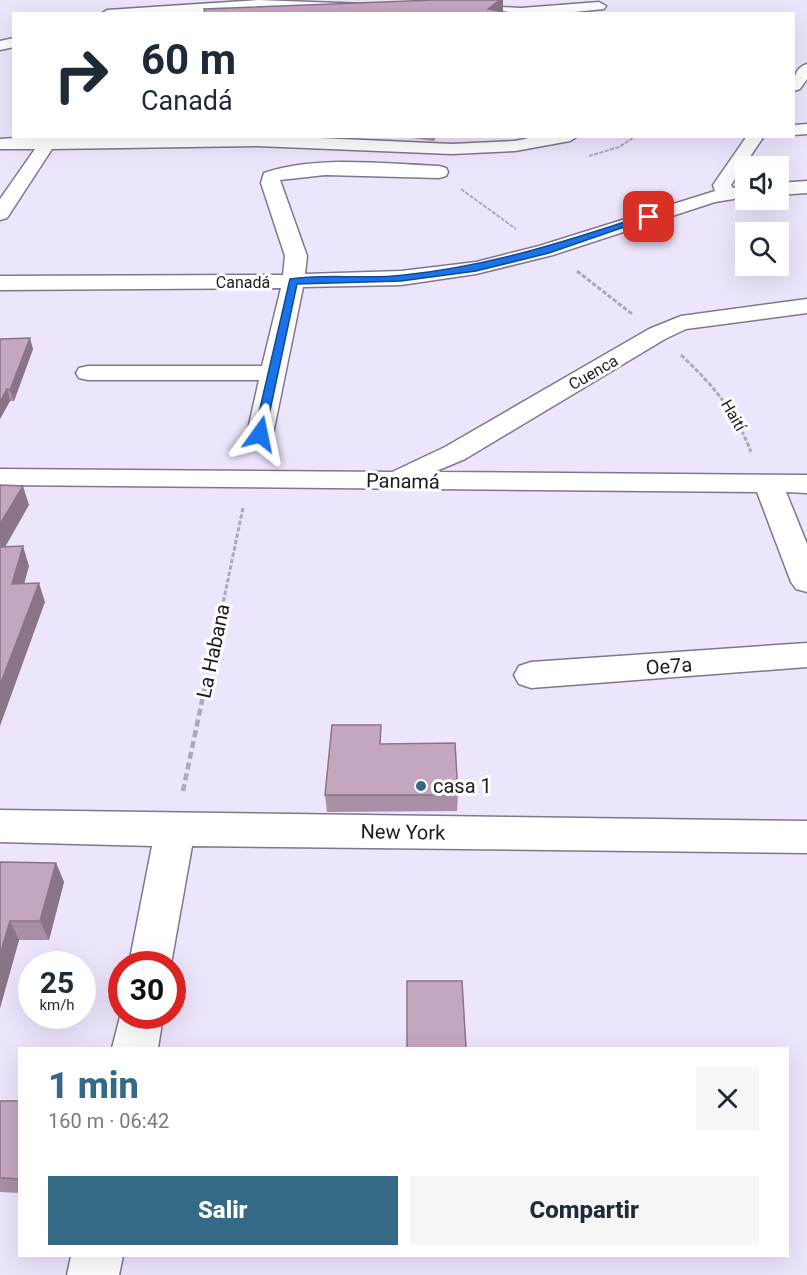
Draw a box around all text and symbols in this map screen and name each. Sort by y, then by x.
text: 60 m [141,35,236,84]
icon: right [42,36,120,114]
text: Canadá [141,85,233,117]
map controls [735,156,789,276]
button: sound [735,156,789,210]
pin [623,191,674,242]
icon: arrive [632,200,665,233]
button: search [735,222,789,276]
street label: Canadá [216,273,270,292]
street label: Cuenca [565,351,621,394]
street label: Haití [717,396,751,435]
position arrow [228,402,292,466]
street label: Panamá [366,468,440,494]
street label: La Habana [191,602,235,700]
street label: Oe7a [645,652,693,680]
place label: casa 1 [433,774,492,798]
marker: casa 1 [414,779,428,793]
street label: New York [361,819,446,845]
speed limit sign: 30 [108,951,186,1029]
text: 25 [40,965,74,1000]
text: km/h [39,996,75,1014]
text: 1 min [48,1065,139,1107]
button: close [696,1067,759,1130]
text: 160 m · 06:42 [48,1109,169,1133]
button: Salir [48,1176,398,1245]
button: Compartir [410,1176,759,1245]

